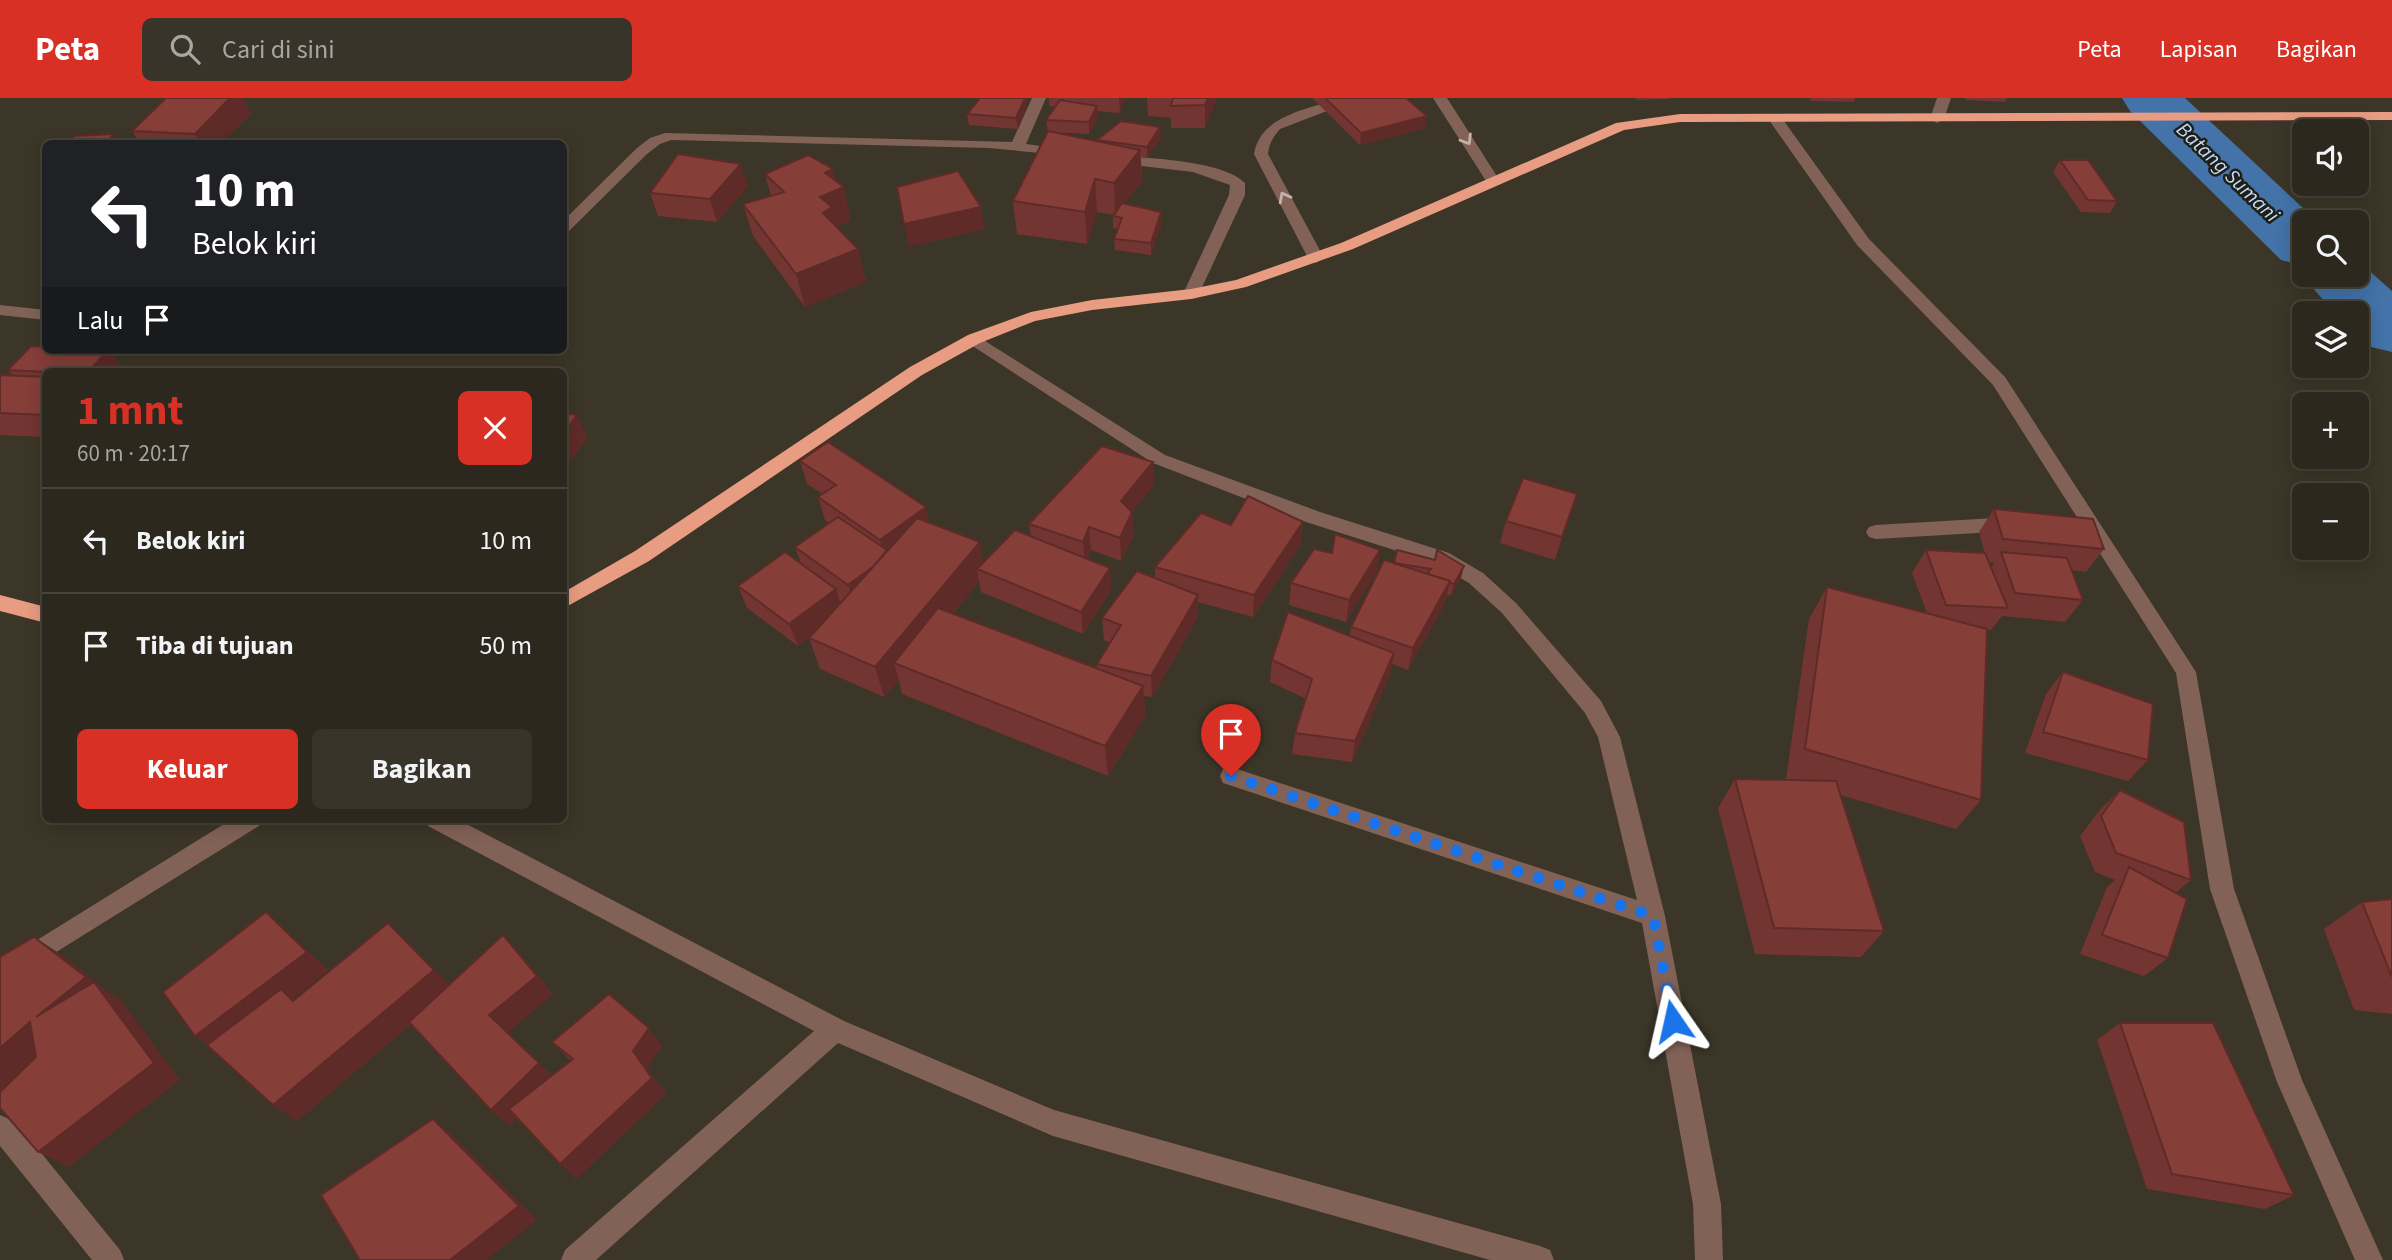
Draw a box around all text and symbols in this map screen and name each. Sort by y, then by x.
search box [142,18,632,81]
text: Peta [35,26,100,73]
icon: search [166,30,204,68]
text: Cari di sini [222,31,335,68]
text: Peta [2077,32,2122,67]
text: Lapisan [2160,32,2238,67]
text: Bagikan [2276,32,2357,67]
water label: Batang Sumani [2170,115,2287,230]
map controls [2292,119,2369,560]
button: sound [2292,119,2369,196]
one-way arrow [1458,132,1471,145]
text: 10 m [192,156,296,226]
icon: left [77,168,168,259]
one-way arrow [1279,192,1292,205]
button: search [2292,210,2369,287]
text: Belok kiri [192,221,317,267]
icon: arrive [138,301,176,339]
button: layers [2292,301,2369,378]
text: Lalu [77,302,124,339]
text: 1 mnt [77,381,184,441]
button: close [458,391,532,465]
button: + [2292,392,2369,469]
text: 60 m · 20:17 [77,437,190,470]
button: − [2292,483,2369,560]
icon: left [77,522,115,560]
text: Belok kiri [136,522,245,559]
text: 10 m [479,522,532,559]
icon: arrive [77,627,115,665]
text: Tiba di tujuan [136,627,294,664]
text: 50 m [479,627,532,664]
pin [1201,704,1261,776]
icon: arrive [1212,715,1250,753]
button: Keluar [77,729,298,809]
button: Bagikan [312,729,532,809]
position arrow [1636,984,1710,1058]

